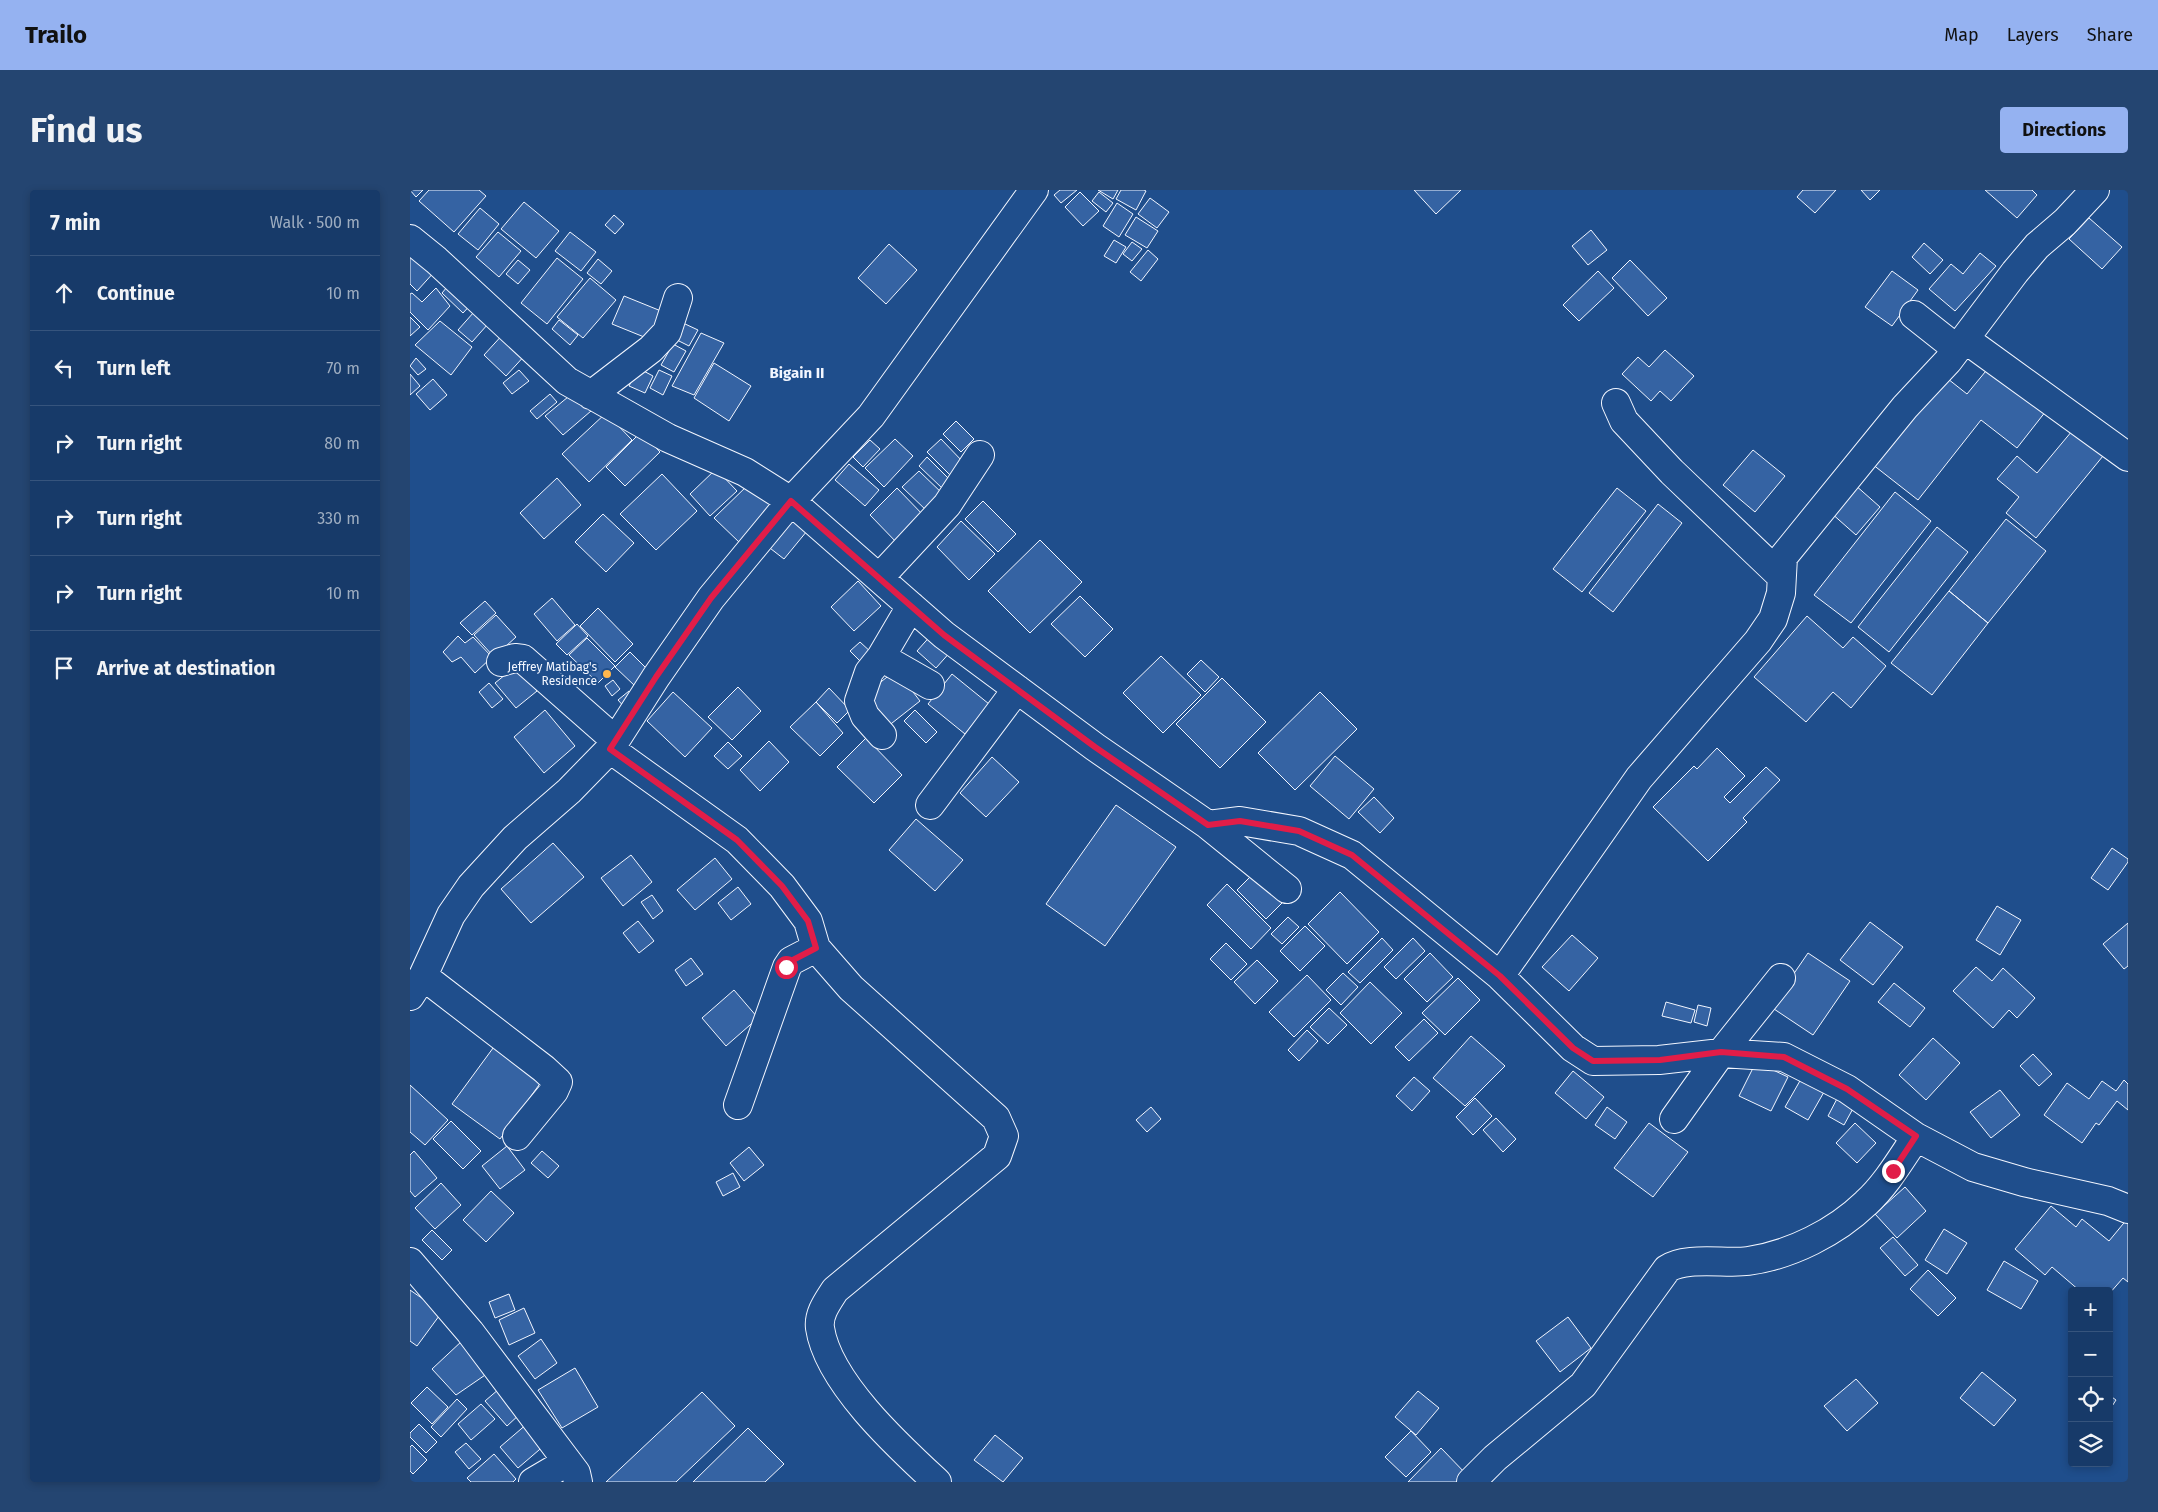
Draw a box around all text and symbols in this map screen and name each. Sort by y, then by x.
text: Trailo [25,21,87,49]
text: Map [1944,24,1979,46]
text: Layers [2007,24,2059,46]
text: Share [2087,24,2133,46]
button: Directions [2000,107,2128,153]
text: Find us [30,109,142,151]
text: 7 min [50,210,101,236]
text: Walk · 500 m [270,213,360,232]
icon: ahead [50,279,78,307]
text: Continue [97,282,175,305]
text: 10 m [326,284,360,303]
icon: left [50,354,78,382]
text: Turn left [97,357,171,380]
text: 70 m [326,359,360,378]
district label: Bigain II [770,364,824,382]
icon: right [50,429,78,457]
text: Turn right [97,432,182,455]
text: 80 m [324,434,360,453]
icon: right [50,504,78,532]
text: Turn right [97,507,182,530]
text: 330 m [317,509,360,528]
icon: right [50,579,78,607]
text: Turn right [97,582,182,605]
text: 10 m [326,584,360,603]
icon: arrive [50,654,78,682]
text: Arrive at destination [97,657,276,680]
place label: Jeffrey Matibag's Residence [508,660,597,688]
marker: Jeffrey Matibag's Residence [601,668,613,680]
route start [775,956,798,979]
route end [1882,1160,1905,1183]
map controls [2068,1287,2113,1467]
button: + [2068,1287,2113,1332]
button: − [2068,1332,2113,1377]
button: locate [2068,1377,2113,1422]
button: layers [2068,1422,2113,1467]

